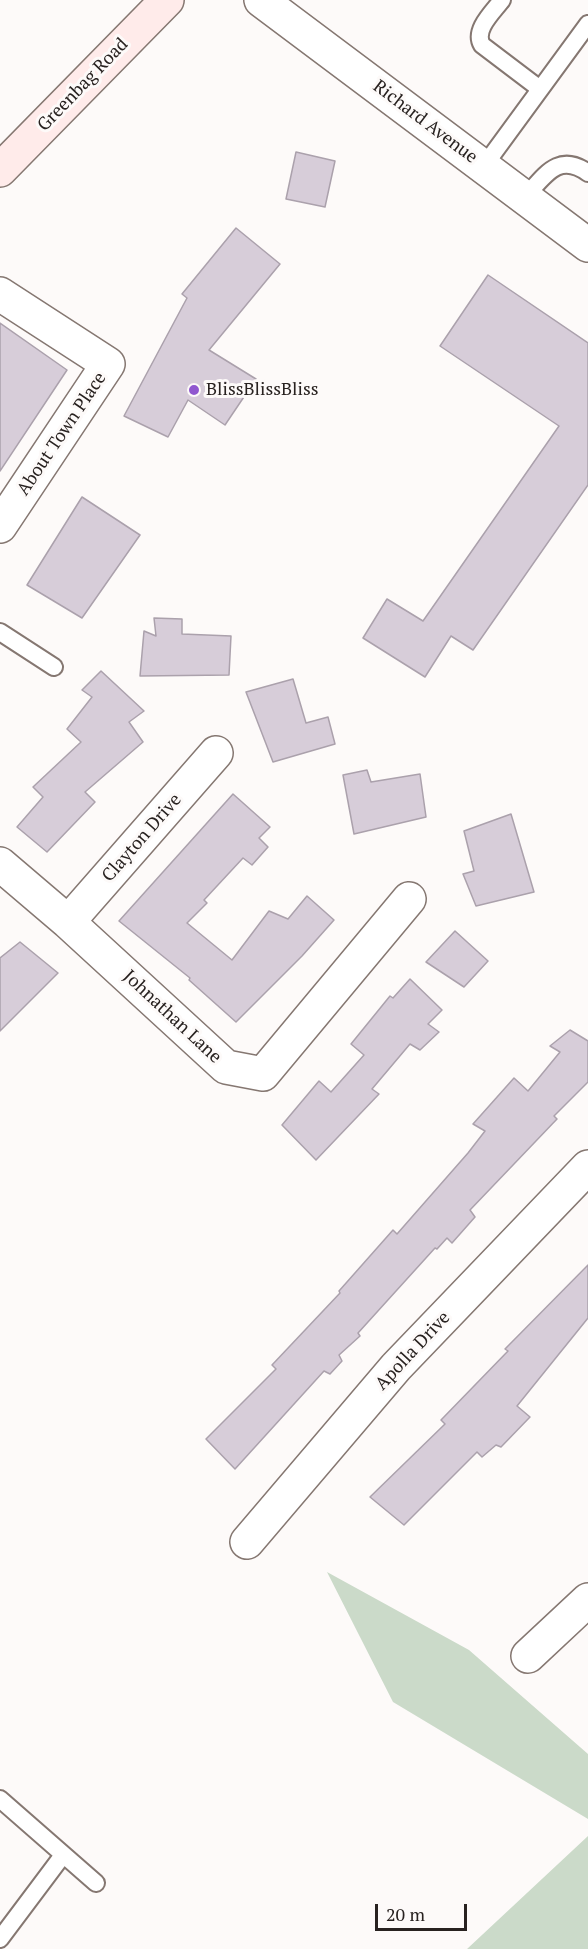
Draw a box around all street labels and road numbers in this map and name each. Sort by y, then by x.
street label: Greenbag Road [33,34,133,136]
street label: Richard Avenue [369,76,481,168]
street label: About Town Place [13,368,111,500]
street label: Clayton Drive [98,789,186,887]
street label: Johnathan Lane [118,966,226,1068]
street label: Apolla Drive [371,1307,455,1395]

